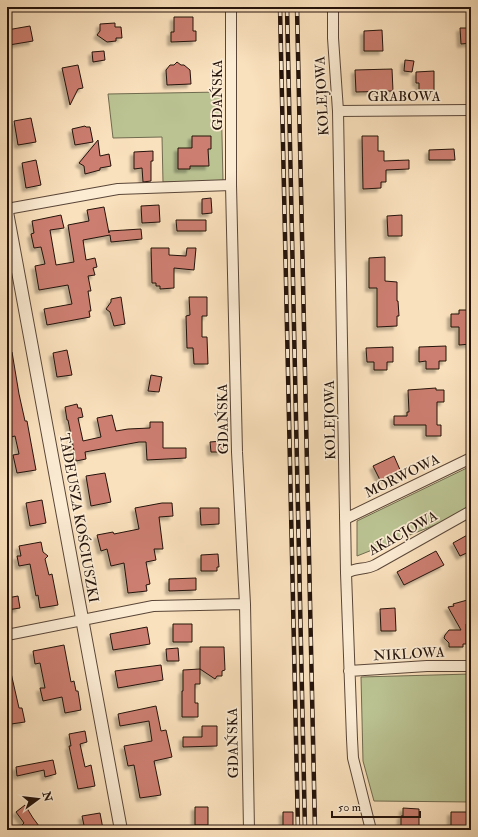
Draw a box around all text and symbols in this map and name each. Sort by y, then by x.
street label: KOLEJOWA [311,56,333,136]
street label: GDAŃSKA [209,59,226,130]
street label: GRABOWA [367,88,441,105]
street label: KOLEJOWA [321,380,339,460]
street label: GDAŃSKA [214,383,232,455]
street label: TADEUSZA KOŚCIUSZKI [56,432,102,604]
street label: MORWOWA [362,450,442,501]
street label: AKACJOWA [365,507,441,559]
street label: NIKLOWA [373,644,445,664]
street label: GDAŃSKA [224,707,242,779]
north arrow [18,779,58,819]
text: N [39,789,55,804]
scale bar [332,793,420,819]
text: 50 m [338,800,362,815]

